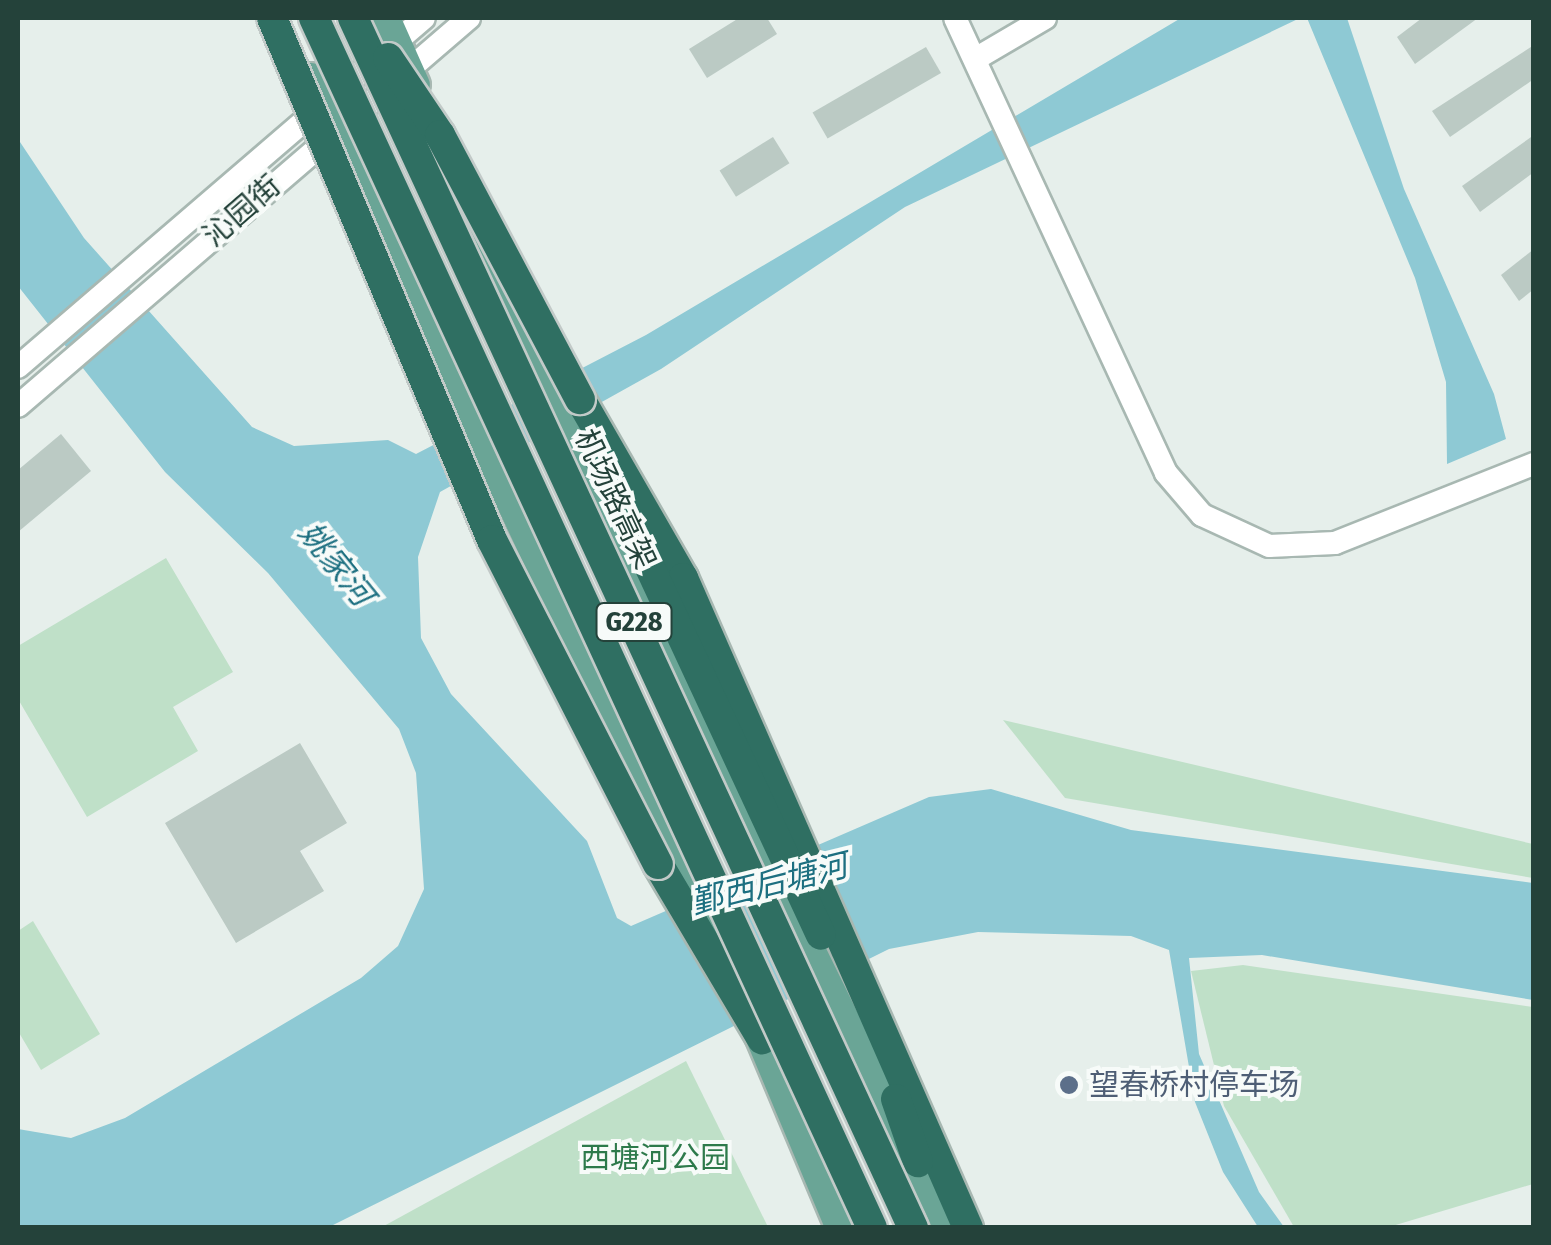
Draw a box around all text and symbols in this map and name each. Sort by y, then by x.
street label: 沁园街 [196,168,288,254]
street label: 机场路高架 [567,423,663,575]
water label: 姚家河 [291,515,381,613]
road number: G228 [594,599,674,645]
water label: 鄞西后塘河 [687,846,851,922]
place label: 望春桥村停车场 [1089,1067,1299,1103]
marker: 望春桥村停车场 [1058,1074,1080,1096]
park label: 西塘河公园 [580,1140,730,1176]

